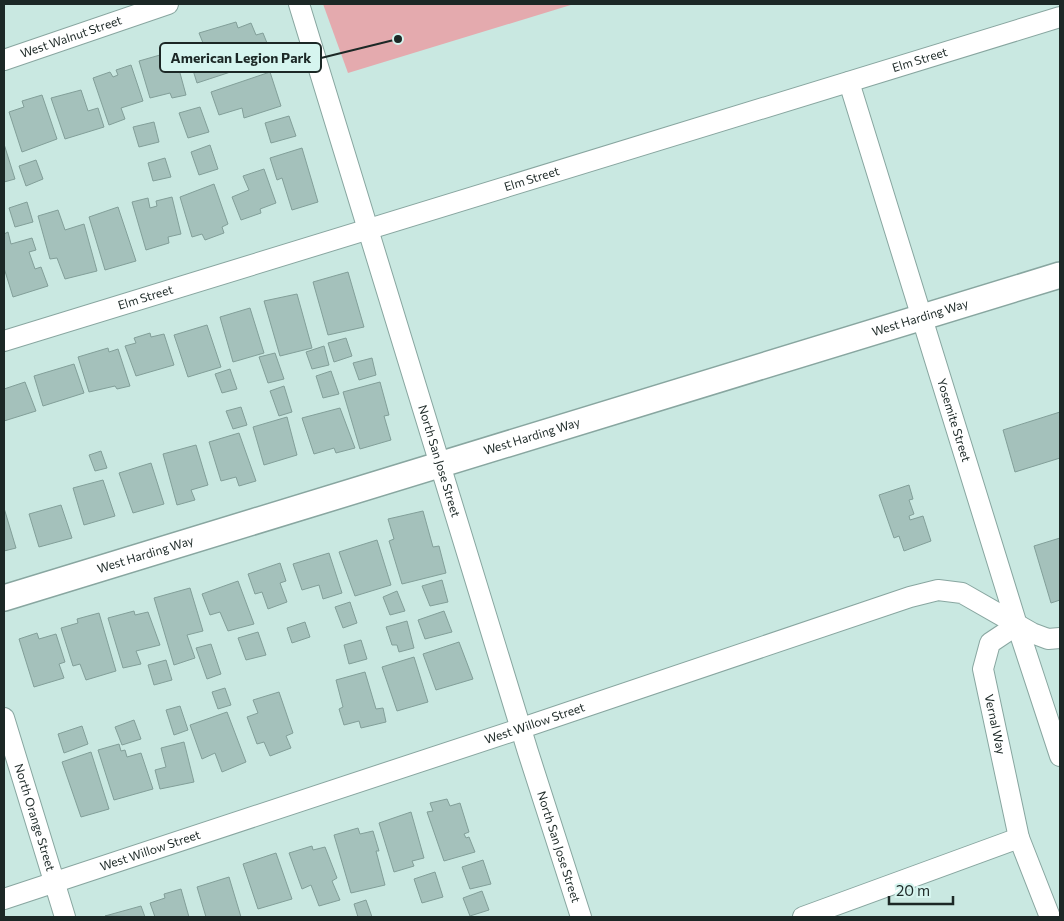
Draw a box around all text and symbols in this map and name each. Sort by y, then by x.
street label: West Walnut Street [18,12,123,60]
callout: American Legion Park [160,43,321,72]
street label: Elm Street [890,44,949,74]
text: American Legion Park [171,49,311,66]
street label: Elm Street [502,163,561,193]
street label: Elm Street [116,282,175,312]
street label: West Harding Way [870,296,970,338]
street label: Yosemite Street [935,376,974,463]
street label: North San Jose Street [416,403,464,519]
street label: West Harding Way [482,414,581,457]
street label: West Harding Way [95,532,195,575]
street label: Vernal Way [983,693,1009,755]
street label: West Willow Street [483,699,586,746]
street label: North Orange Street [12,762,59,873]
street label: North San Jose Street [535,789,584,904]
street label: West Willow Street [98,827,202,873]
scale bar [889,874,953,906]
text: 20 m [896,881,930,899]

